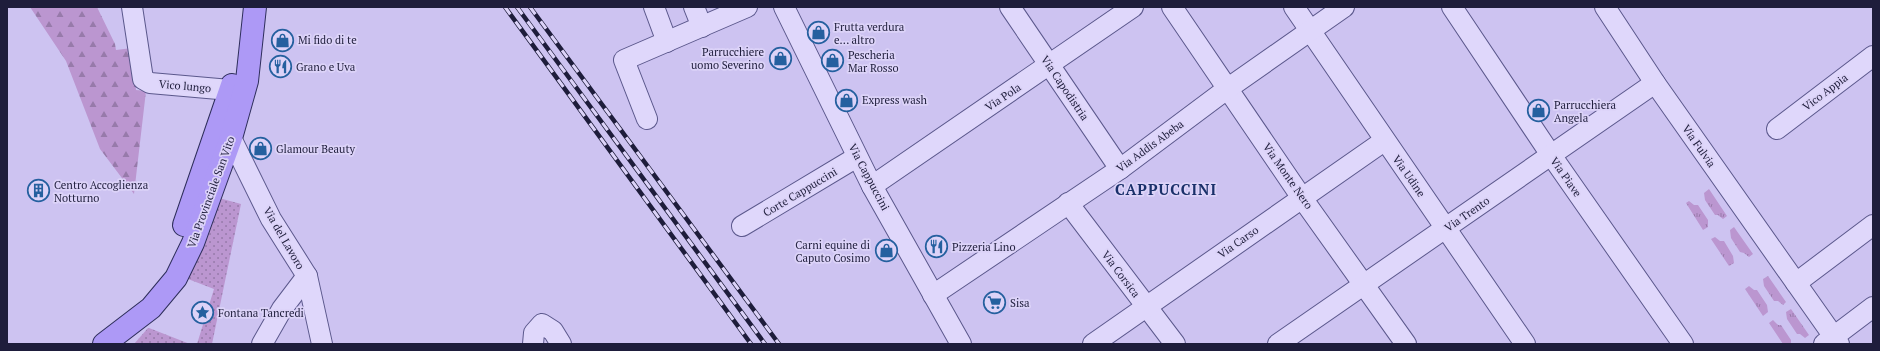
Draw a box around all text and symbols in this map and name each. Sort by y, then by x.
shop icon: Frutta verdura e... altro [806,20,832,46]
place label: Frutta verdura e... altro [834,20,905,47]
shop icon: Mi fido di te [269,27,295,53]
place label: Mi fido di te [298,33,357,47]
place label: Parrucchiere uomo Severino [691,45,764,72]
shop icon: Parrucchiere uomo Severino [767,45,793,71]
shop icon: Pescheria Mar Rosso [819,48,845,74]
place label: Pescheria Mar Rosso [848,48,898,75]
street label: Via Capodistria [1038,53,1092,124]
restaurant icon: Grano e Uva [267,54,293,80]
place label: Grano e Uva [296,60,356,74]
street label: Vico Appia [1800,70,1851,114]
street label: Vico lungo [158,77,212,95]
street label: Via Pola [982,80,1024,114]
shop icon: Express wash [833,87,859,113]
place label: Express wash [862,93,928,107]
shop icon: Parrucchiera Angela [1525,98,1551,124]
place label: Parrucchiera Angela [1554,98,1616,125]
street label: Via Addis Abeba [1114,117,1187,175]
street label: Via Fulvia [1679,122,1719,170]
street label: Via Provinciale San Vito [184,134,238,250]
shop icon: Glamour Beauty [247,136,273,162]
street label: Via Monte Nero [1260,140,1316,212]
street label: Via Cappuccini [846,141,892,213]
place label: Glamour Beauty [276,142,355,156]
street label: Via Udine [1390,152,1429,200]
street label: Via Piave [1547,154,1585,200]
street label: Corte Cappuccini [760,164,840,220]
building icon: Centro Accoglienza Notturno [26,178,52,204]
place label: Centro Accoglienza Notturno [54,178,149,205]
district label: CAPPUCCINI [1115,179,1217,199]
street label: Via Trento [1442,193,1492,235]
street label: Via del Lavoro [260,204,308,272]
street label: Via Carso [1215,223,1261,261]
restaurant icon: Pizzeria Lino [923,234,949,260]
place label: Carni equine di Caputo Cosimo [795,238,870,265]
shop icon: Carni equine di Caputo Cosimo [873,238,899,264]
place label: Pizzeria Lino [952,240,1015,254]
street label: Via Corsica [1099,248,1143,301]
supermarket icon: Sisa [982,290,1008,316]
place label: Sisa [1010,296,1030,310]
place icon: Fontana Tancredi [189,300,215,326]
place label: Fontana Tancredi [218,306,304,320]

